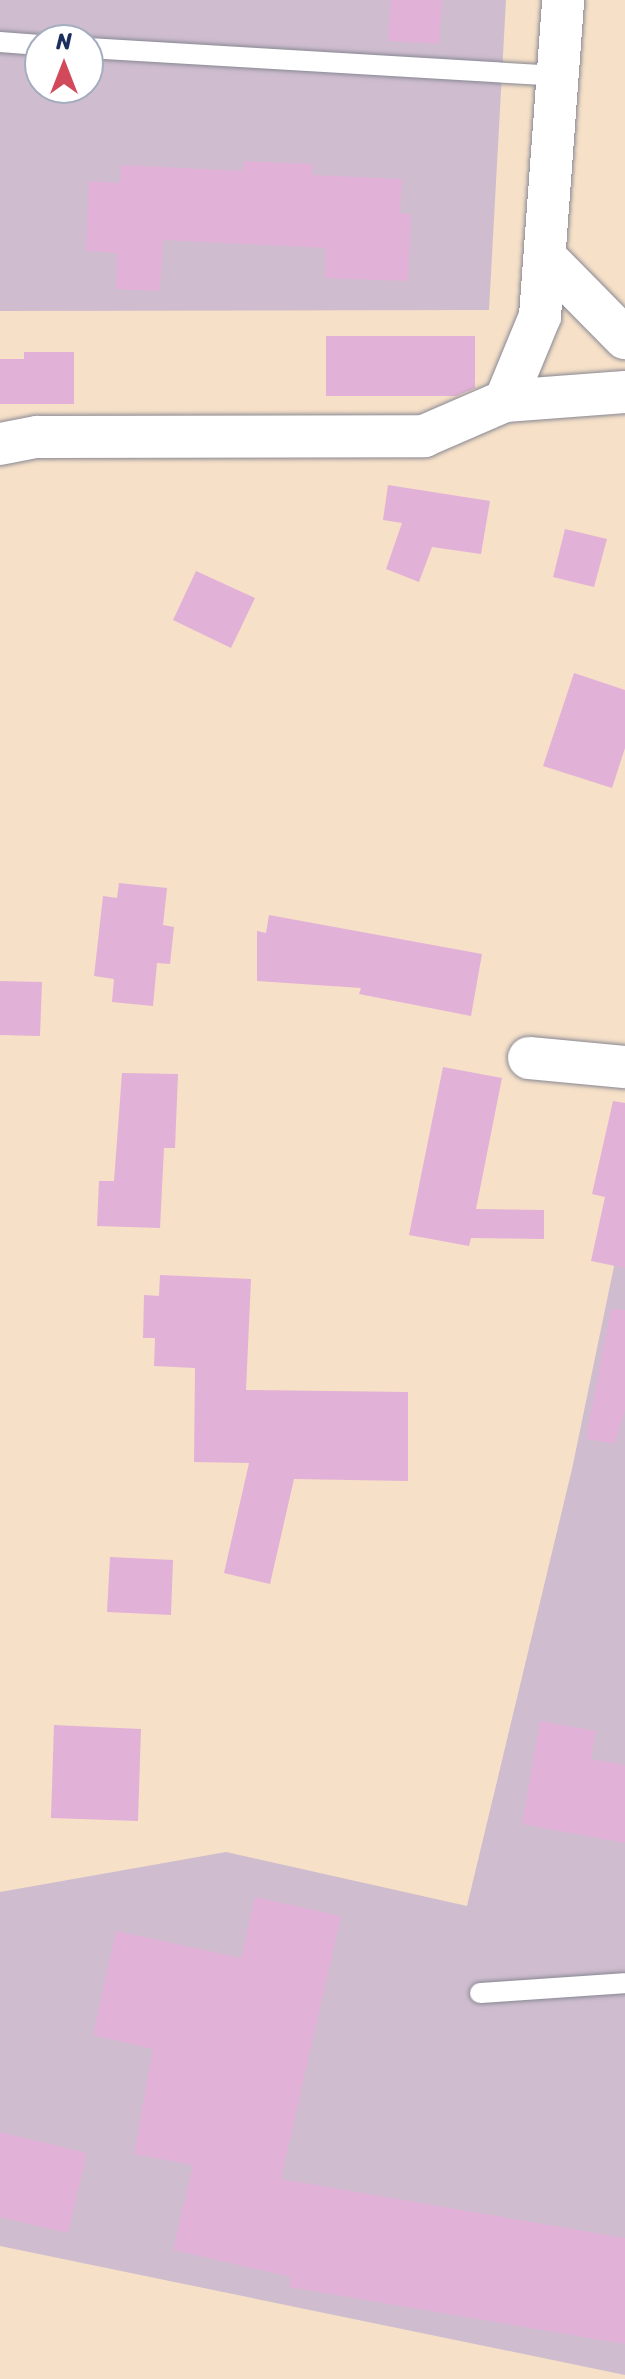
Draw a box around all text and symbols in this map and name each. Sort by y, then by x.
text: N [56,22,72,61]
north arrow [24,24,104,104]

